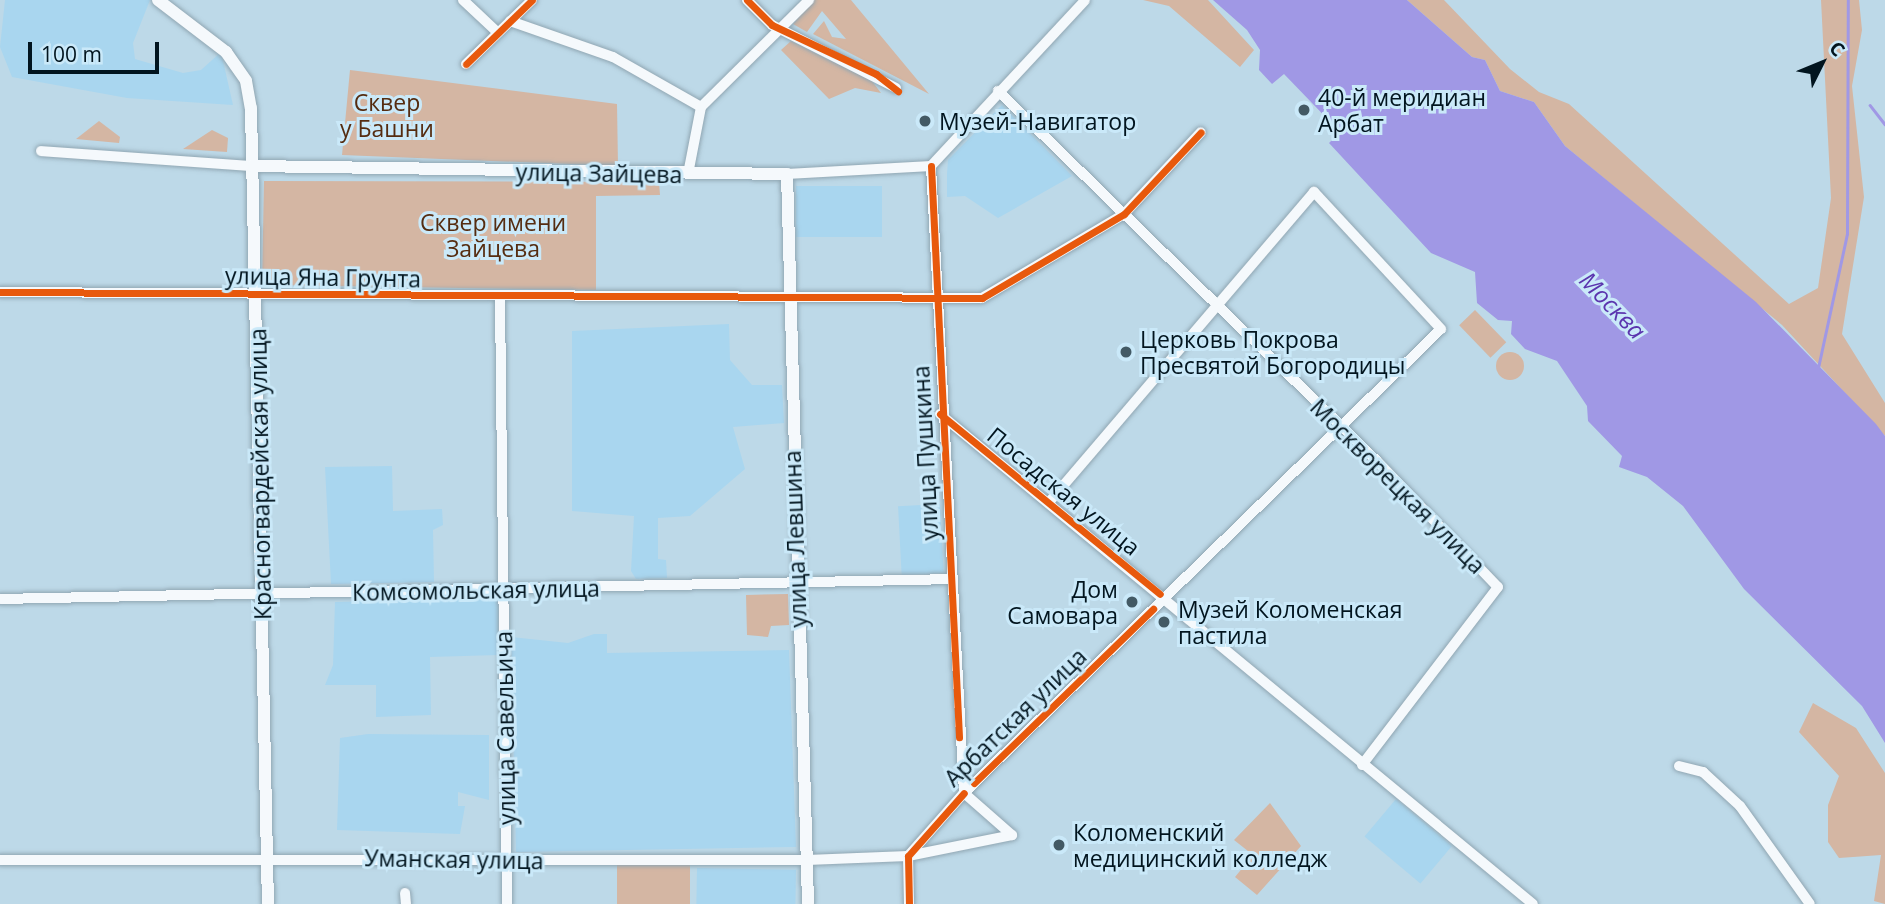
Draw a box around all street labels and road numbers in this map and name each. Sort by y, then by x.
street label: улица Зайцева [515,158,683,188]
street label: улица Яна Грунта [225,261,421,293]
street label: Красногвардейская улица [244,328,276,620]
street label: улица Пушкина [907,365,943,541]
street label: Москворецкая улица [1305,393,1491,579]
street label: Посадская улица [982,421,1146,561]
street label: улица Левшина [778,450,812,628]
street label: Комсомольская улица [352,574,600,606]
street label: улица Савельича [490,631,520,825]
street label: Арбатская улица [938,642,1092,792]
street label: Уманская улица [364,844,544,874]

